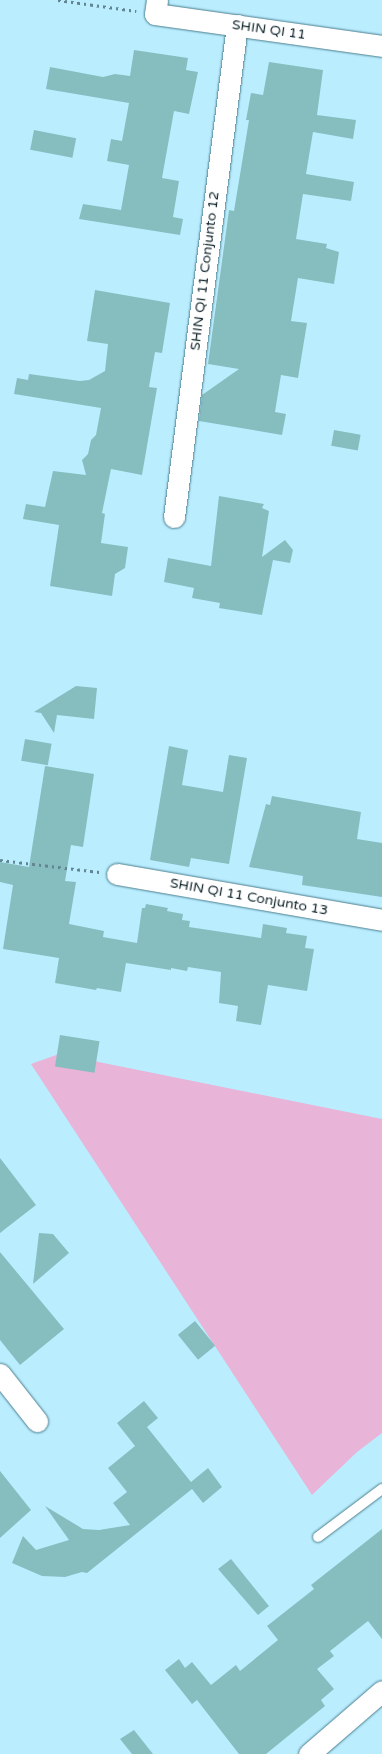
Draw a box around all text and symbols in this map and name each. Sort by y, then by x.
street label: SHIN QI 11 [231,16,307,44]
street label: SHIN QI 11 Conjunto 12 [187,190,223,352]
street label: SHIN QI 11 Conjunto 13 [169,875,329,919]

